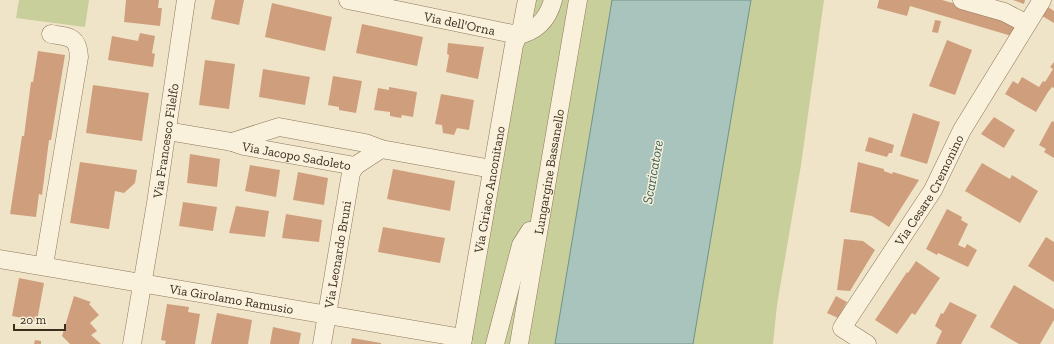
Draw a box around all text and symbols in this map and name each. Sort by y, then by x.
street label: Via dell'Orna [422,8,497,38]
street label: Via Francesco Filelfo [149,82,181,200]
street label: Lungargine Bassanello [530,107,567,235]
street label: Via Ciriaco Anconitano [470,124,507,255]
street label: Via Cesare Cremonino [891,132,966,249]
street label: Via Jacopo Sadoleto [240,138,352,173]
water label: Scaricatore [639,139,667,205]
street label: Via Leonardo Bruni [321,199,354,310]
street label: Via Girolamo Ramusio [168,280,295,317]
scale bar [14,306,65,332]
text: 20 m [20,313,47,327]

